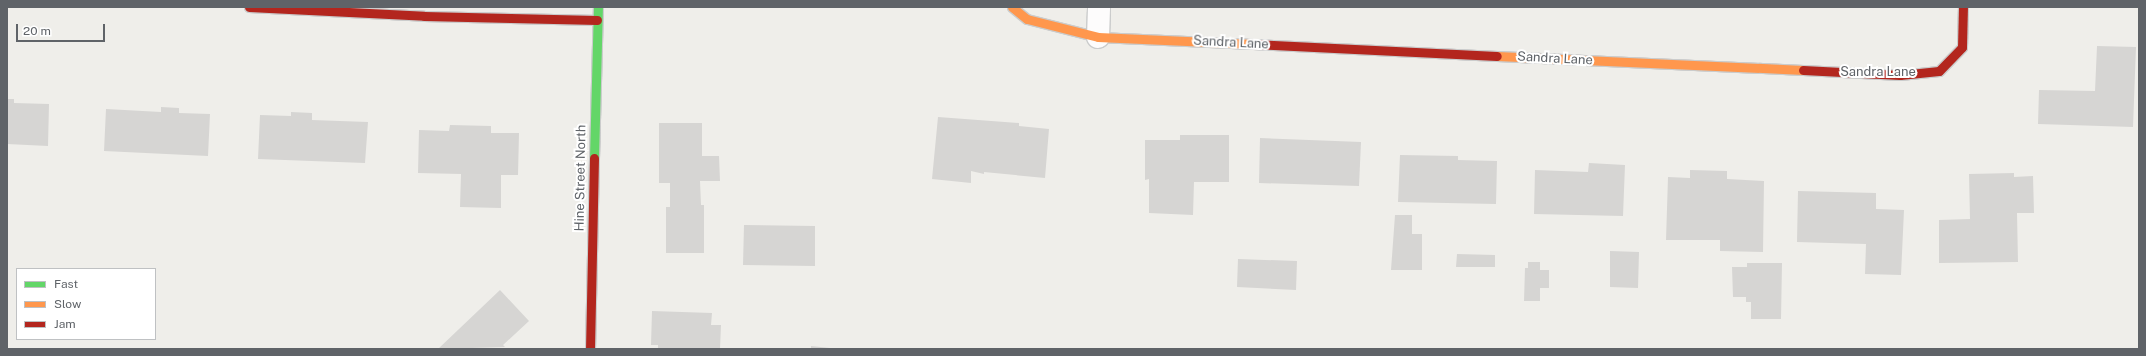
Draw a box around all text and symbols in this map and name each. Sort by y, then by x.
scale bar [18,16,107,42]
text: 20 m [23,24,51,38]
street label: Sandra Lane [1193,33,1269,53]
street label: Sandra Lane [1517,49,1593,69]
street label: Sandra Lane [1840,64,1916,80]
street label: Hine Street North [572,124,590,232]
legend [16,268,156,340]
text: Fast [54,277,78,291]
text: Slow [54,297,81,311]
text: Jam [54,317,76,331]

